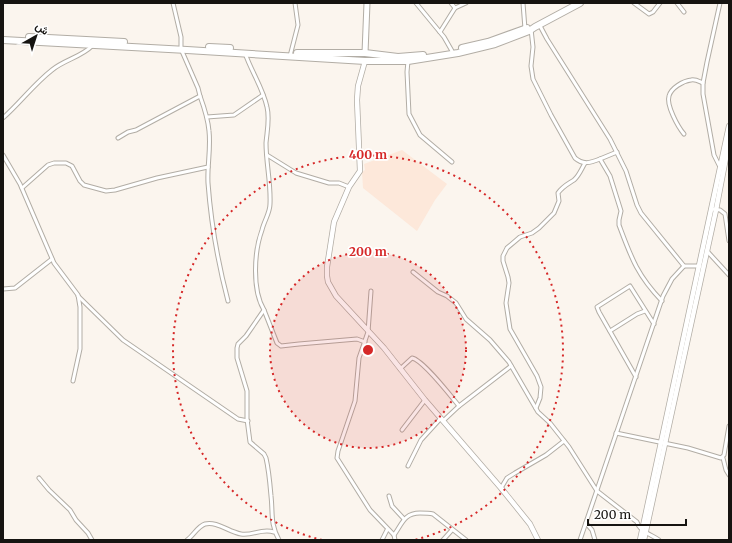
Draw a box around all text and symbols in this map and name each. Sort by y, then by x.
north arrow [16,16,56,56]
text: ش [33,19,52,38]
text: 400 m [349,147,387,162]
text: 200 m [349,244,387,259]
centre of rings [361,343,375,357]
scale bar [588,501,686,527]
text: 200 m [594,507,631,522]

